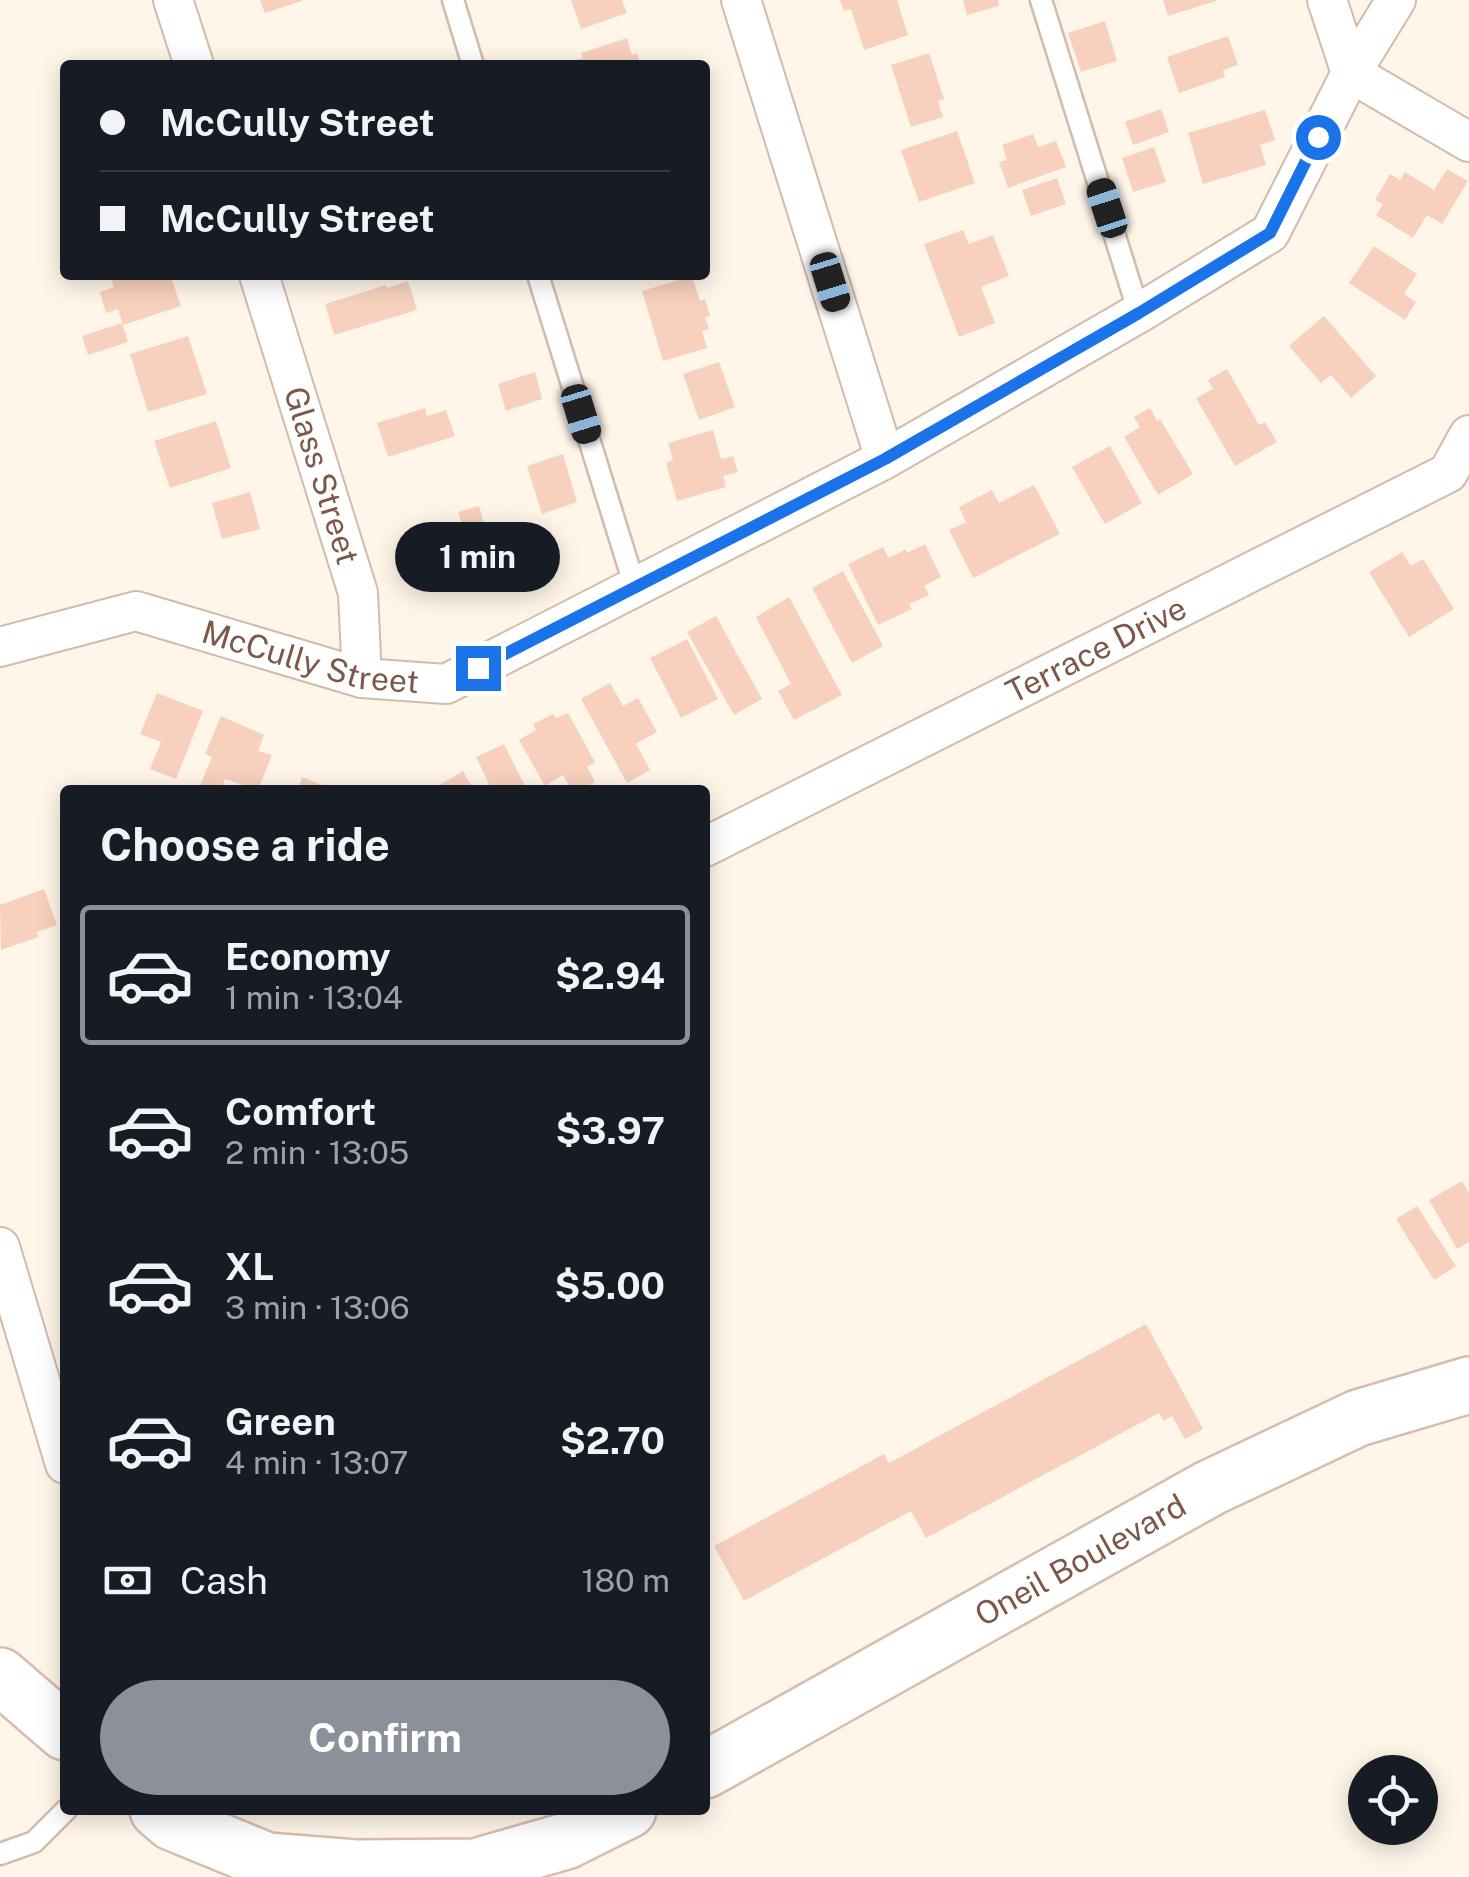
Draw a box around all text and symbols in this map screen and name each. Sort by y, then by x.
text: McCully Street [160,100,435,145]
route start [1296,115,1341,160]
car [1083,175,1131,241]
text: McCully Street [160,196,435,241]
car [807,249,853,315]
car [558,381,604,447]
street label: Glass Street [277,382,367,569]
callout: 1 min [396,523,560,593]
text: 1 min [439,538,516,575]
street label: Terrace Drive [1000,589,1192,710]
street label: McCully Street [198,613,420,700]
route end [456,646,501,691]
text: Choose a ride [100,818,390,871]
icon: car [105,930,195,1020]
text: Economy [225,934,391,979]
text: $2.94 [555,953,665,998]
text: 1 min · 13:04 [225,979,403,1016]
icon: car [105,1085,195,1175]
text: Comfort [225,1089,376,1134]
text: $3.97 [555,1108,665,1153]
text: 2 min · 13:05 [225,1134,409,1171]
icon: car [105,1240,195,1330]
text: XL [225,1244,274,1289]
text: $5.00 [554,1263,665,1308]
text: 3 min · 13:06 [225,1289,410,1326]
icon: car [105,1395,195,1485]
text: Green [225,1399,336,1444]
text: $2.70 [560,1418,665,1463]
text: 4 min · 13:07 [225,1444,408,1481]
street label: Oneil Boulevard [968,1486,1192,1633]
icon: cash [100,1553,155,1608]
text: Cash [180,1558,268,1603]
text: 180 m [581,1562,670,1599]
button: Confirm [100,1680,670,1795]
map controls [1348,1755,1438,1845]
button: locate [1348,1755,1438,1845]

